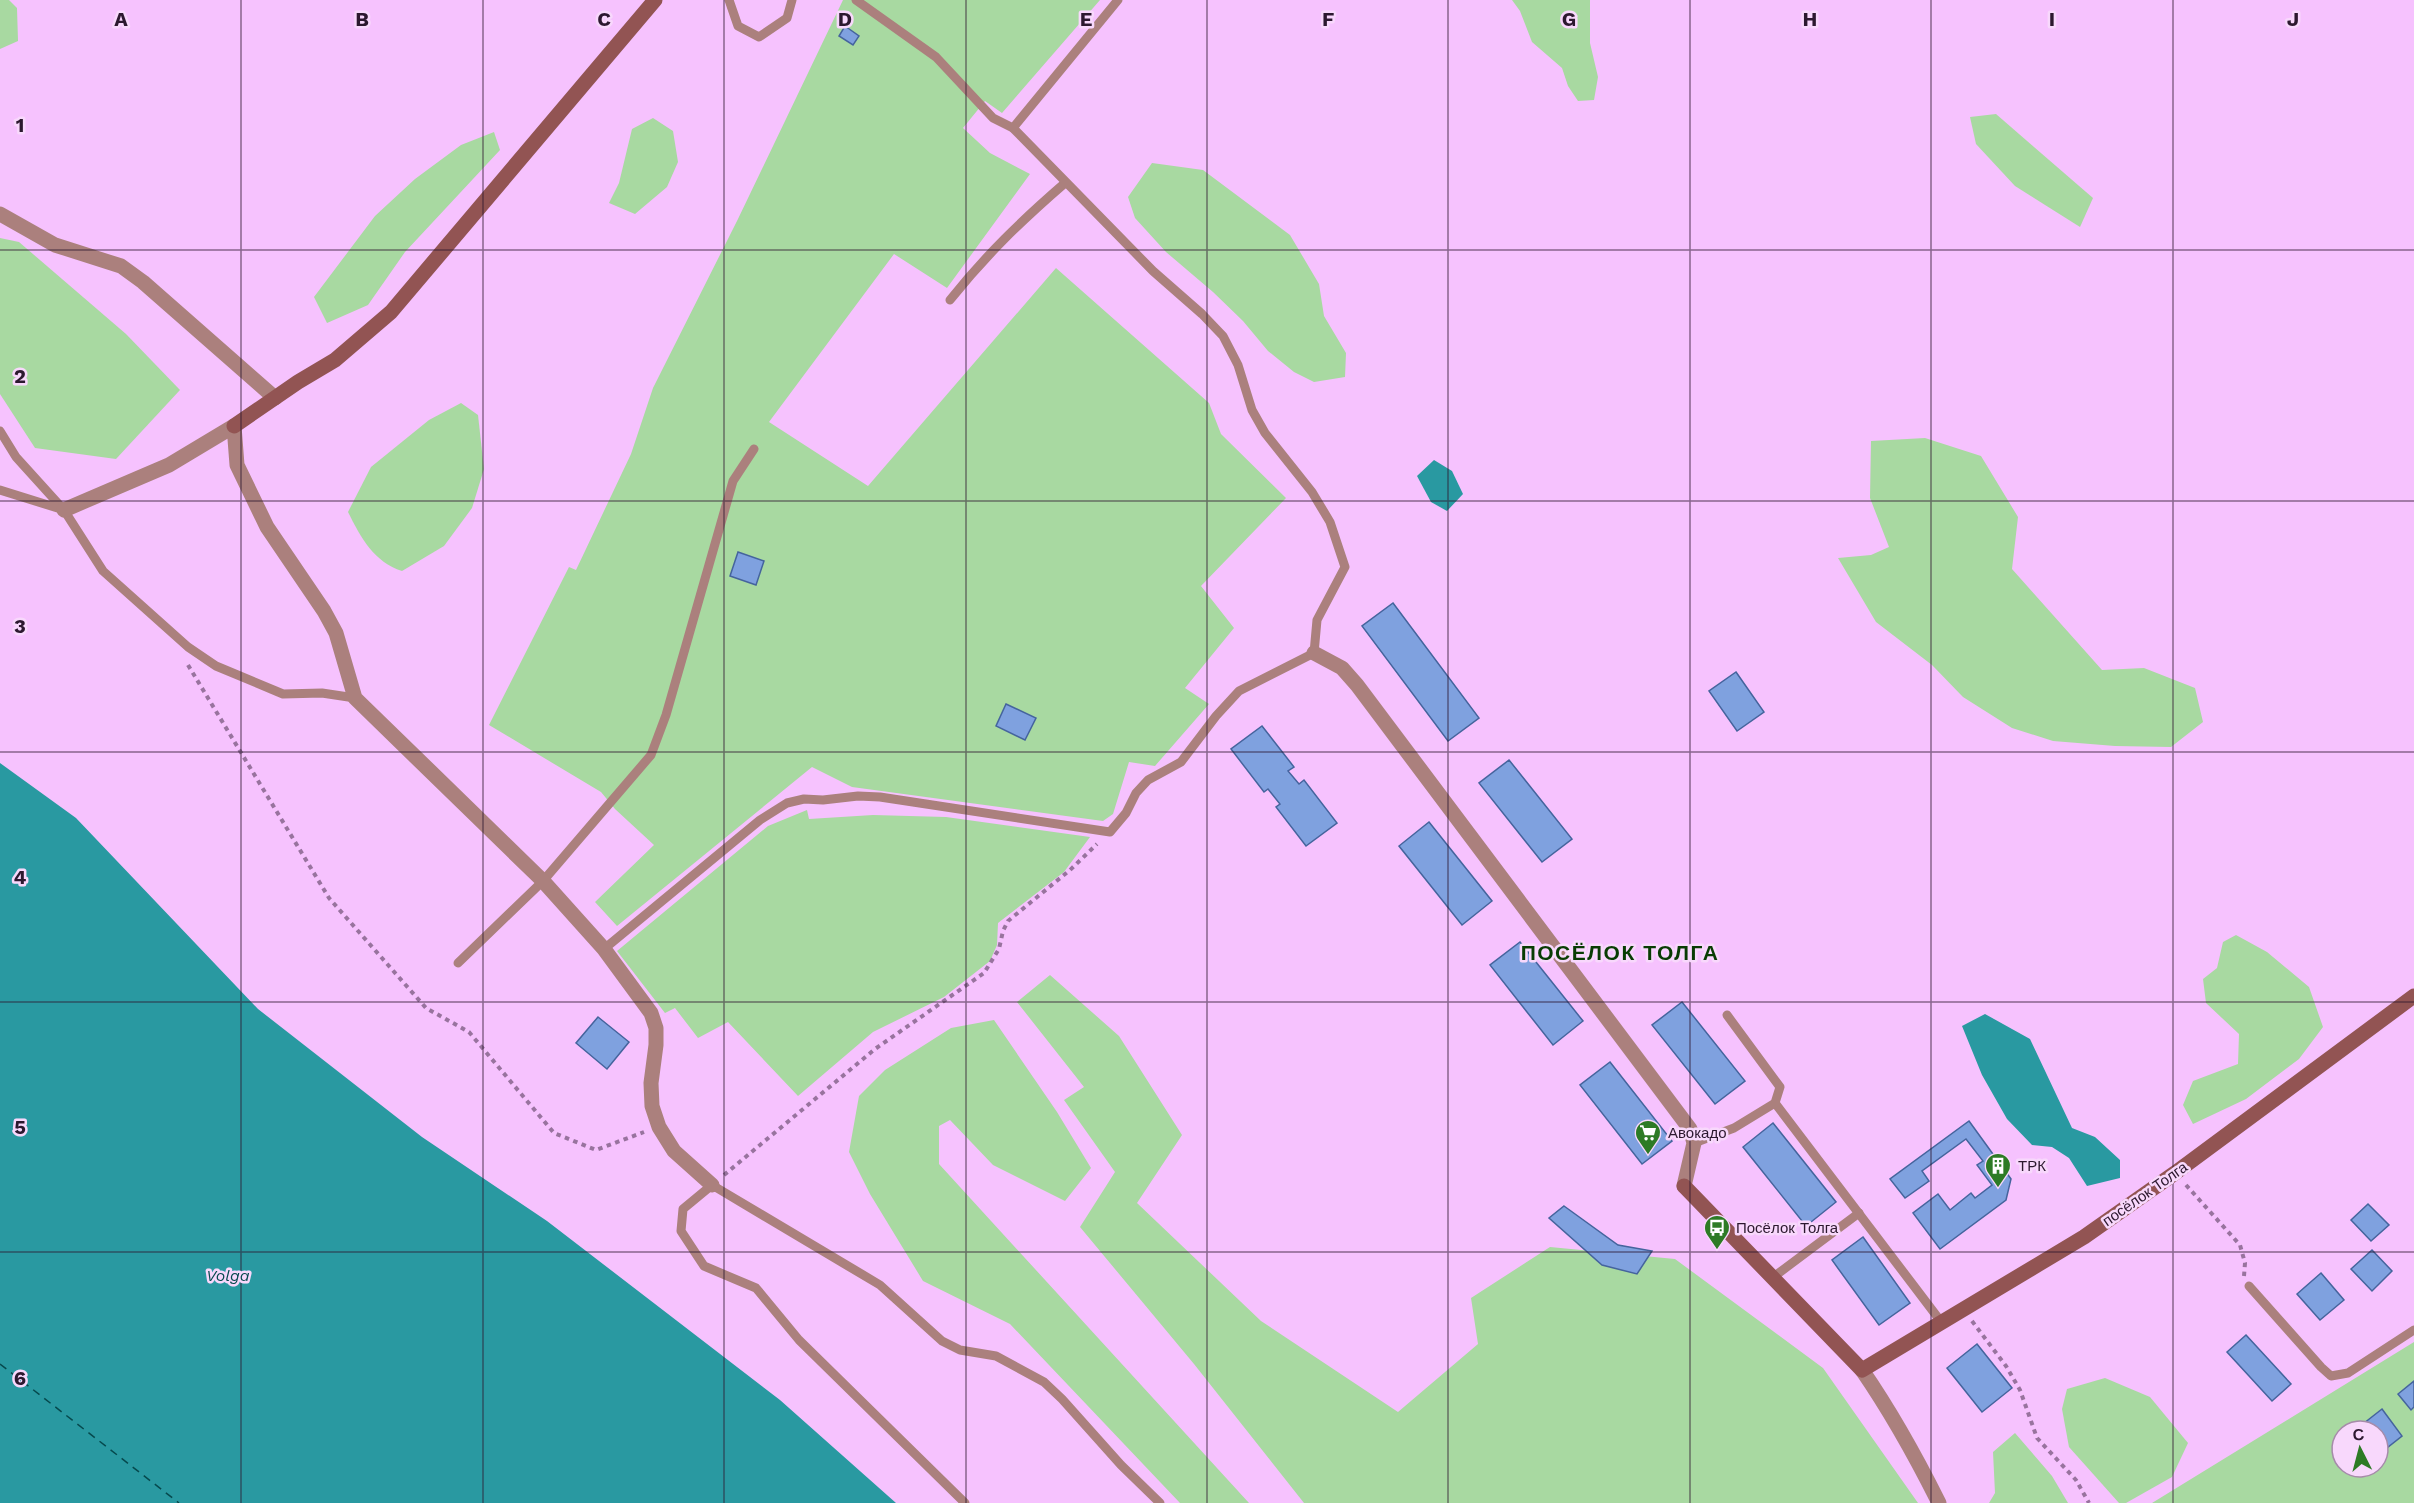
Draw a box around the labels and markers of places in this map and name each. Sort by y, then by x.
supermarket icon: Авокадо [1633,1118,1663,1156]
place label: Авокадо [1668,1124,1726,1142]
building icon: ТРК [1983,1151,2013,1189]
place label: ТРК [2018,1157,2046,1175]
bus stop icon: Посёлок Толга [1702,1213,1732,1251]
place label: Посёлок Толга [1736,1219,1839,1237]

